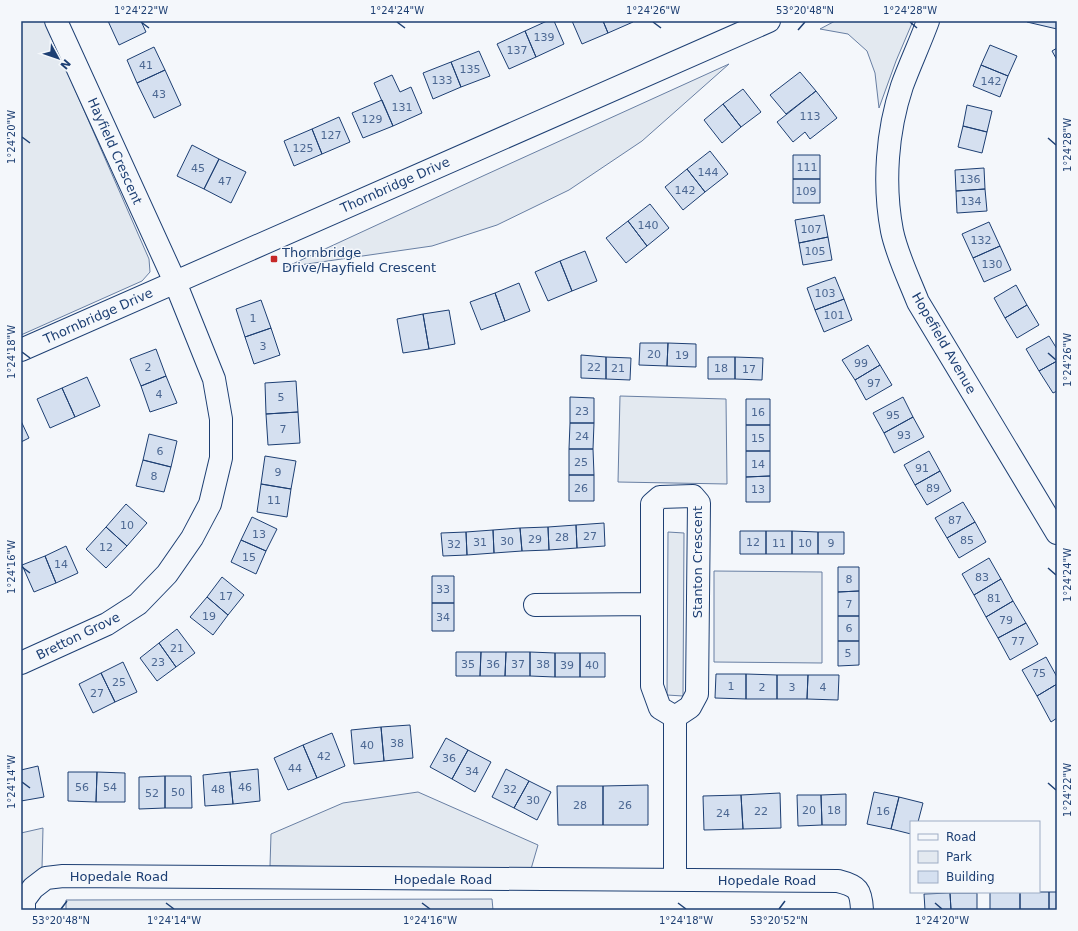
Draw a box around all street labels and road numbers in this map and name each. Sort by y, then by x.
street label: Hayfield Crescent [85,95,145,207]
street label: Thornbridge Drive [337,154,452,216]
street label: Thornbridge Drive [40,285,155,347]
street label: Hopefield Avenue [909,290,979,396]
street label: Stanton Crescent [690,506,705,618]
street label: Bretton Grove [34,609,122,663]
street label: Hopedale Road [70,869,168,884]
street label: Hopedale Road [394,872,492,887]
street label: Hopedale Road [718,873,816,888]

